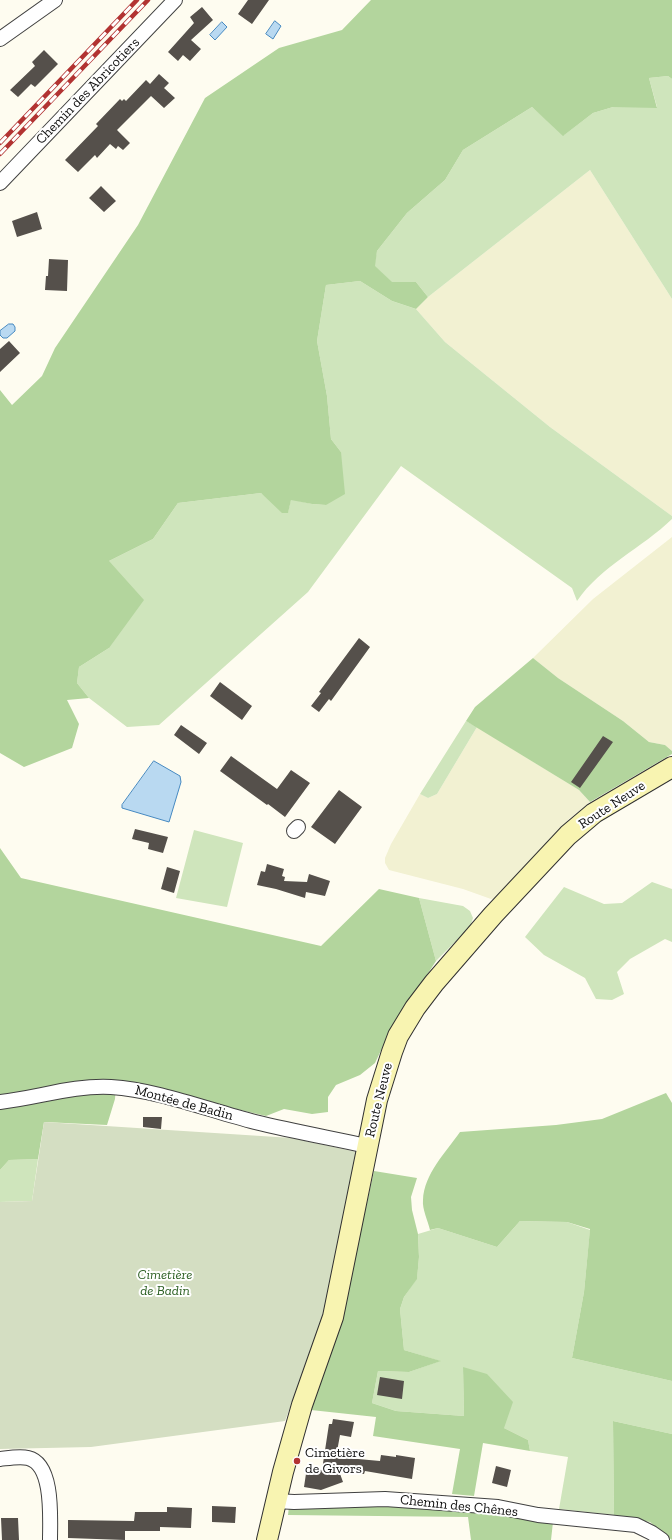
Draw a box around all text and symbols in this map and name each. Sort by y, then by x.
street label: Chemin des Abricotiers [33,34,143,148]
street label: Route Neuve [575,777,649,833]
street label: Route Neuve [362,1061,396,1139]
street label: Montée de Badin [133,1082,235,1124]
park label: Cimetière de Badin [138,1267,192,1300]
place label: Cimetière de Givors [305,1445,365,1478]
marker: Cimetière de Givors [292,1456,302,1466]
street label: Chemin des Chênes [399,1491,519,1521]

